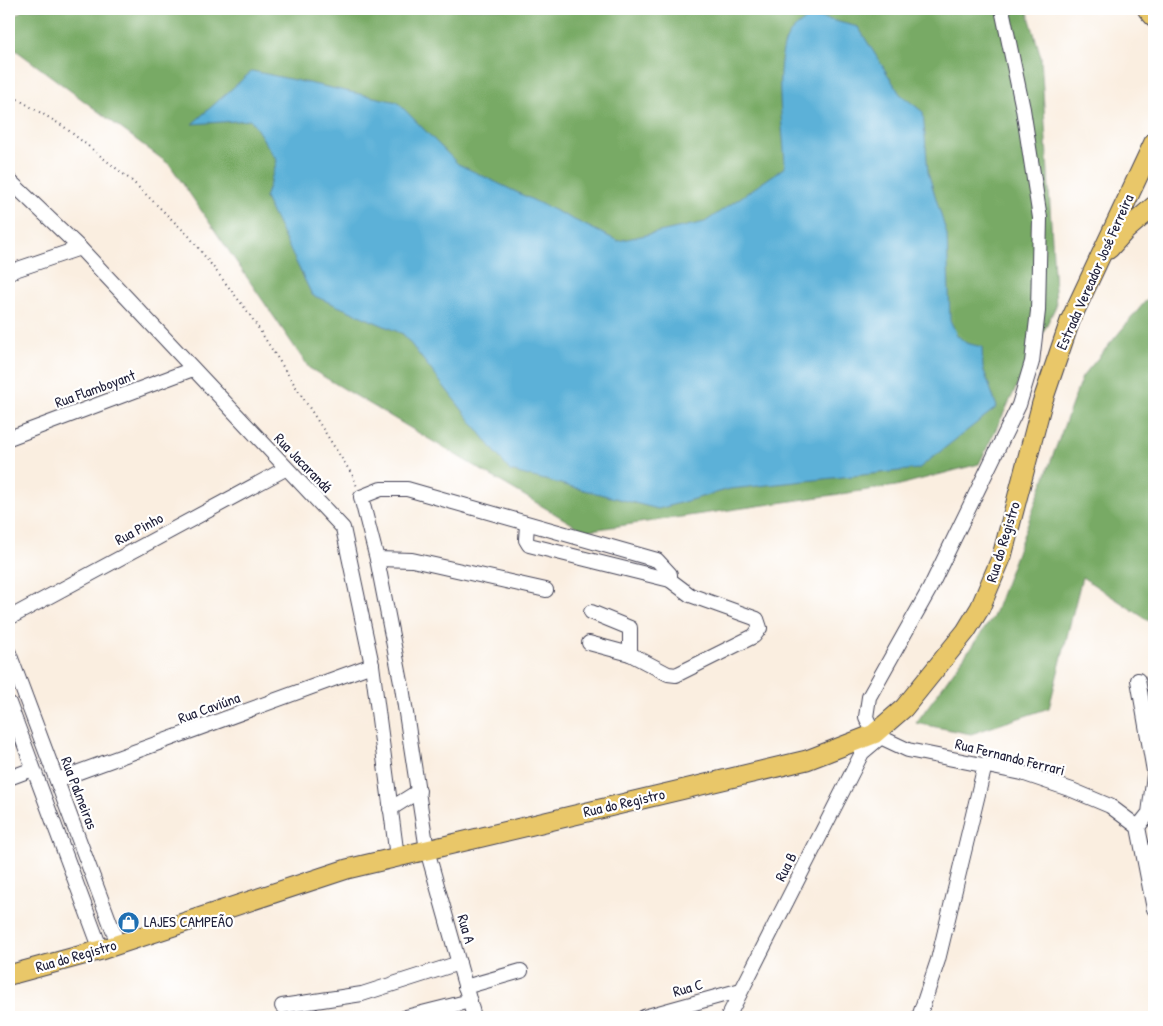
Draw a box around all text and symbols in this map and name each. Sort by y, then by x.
street label: Estrada Vereador José Ferreira [1051,190,1138,353]
street label: Rua Flamboyant [52,364,139,413]
street label: Rua Jacarandá [270,428,337,497]
street label: Rua do Registro [980,499,1025,585]
street label: Rua Pinho [111,507,167,550]
street label: Rua Caviúna [175,687,243,728]
street label: Rua Fernando Ferrari [953,733,1067,780]
street label: Rua Palmeiras [56,753,103,832]
street label: Rua do Registro [581,783,667,822]
street label: Rua B [769,849,802,885]
shop icon: LAJES CAMPEÃO [116,910,140,934]
place label: LAJES CAMPEÃO [144,911,233,932]
street label: Rua A [452,912,481,947]
street label: Rua do Registro [33,934,119,977]
street label: Rua C [670,973,705,1002]

